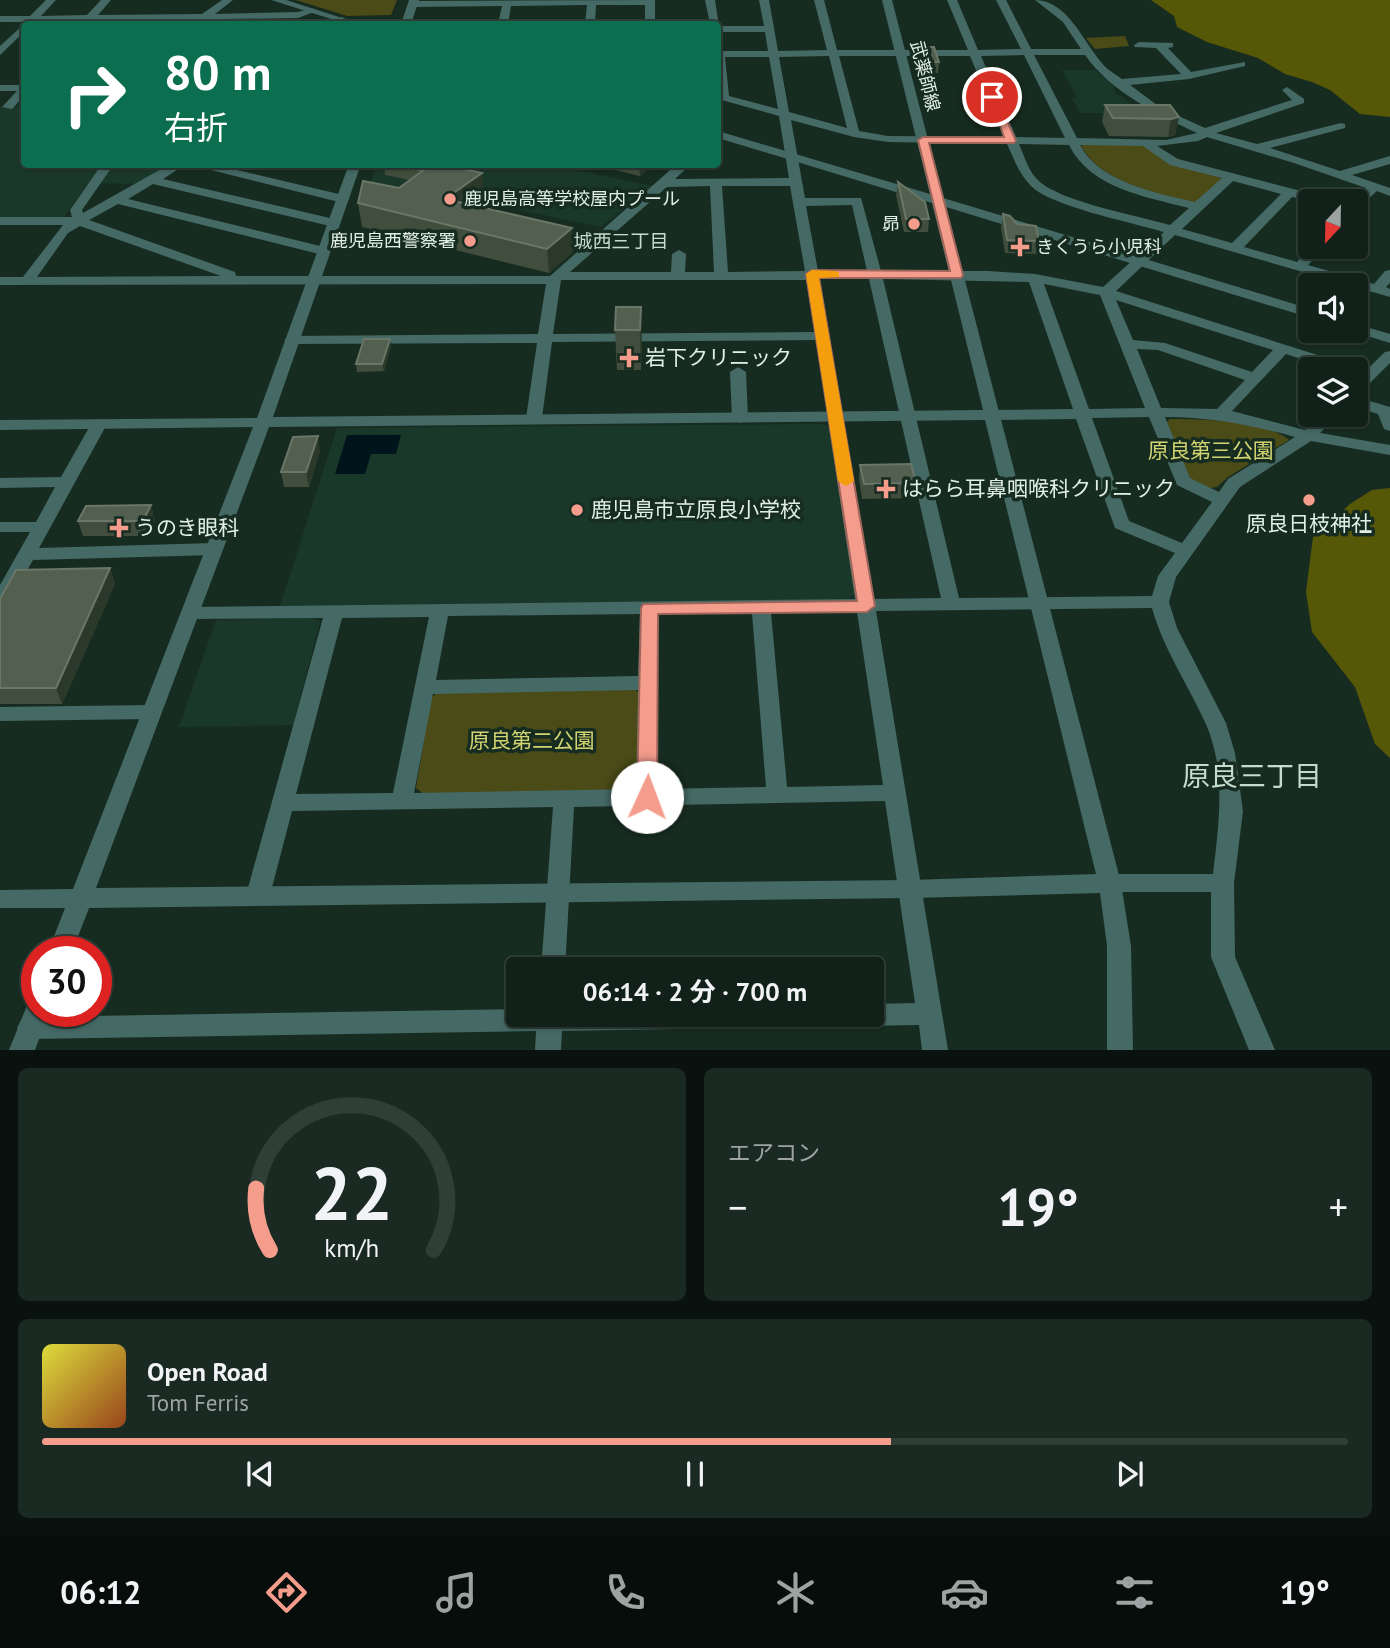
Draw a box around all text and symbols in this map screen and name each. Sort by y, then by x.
street label: 武薬師線 [906,38,945,114]
text: 80 m [164,40,271,104]
icon: right [49,49,140,140]
pin [962,67,1022,127]
icon: arrive [973,78,1011,116]
text: 右折 [164,106,228,148]
place label: 鹿児島高等学校屋内プール [464,187,680,210]
north arrow [1298,189,1368,259]
map controls [1298,189,1368,427]
marker: 鹿児島高等学校屋内プール [442,191,458,207]
place label: 昴 [882,212,900,235]
marker: 昴 [906,216,922,232]
place label: 鹿児島西警察署 [330,229,456,252]
district label: 城西三丁目 [573,229,669,253]
marker: 鹿児島西警察署 [462,233,478,249]
place label: きくうら小児科 [1036,235,1162,258]
marker: きくうら小児科 [1010,237,1030,257]
button: sound [1298,273,1368,343]
place label: 岩下クリニック [645,344,792,371]
marker: 岩下クリニック [619,348,639,368]
button: layers [1298,357,1368,427]
park label: 原良第三公園 [1148,437,1274,464]
place label: はらら耳鼻咽喉科クリニック [902,475,1175,502]
marker: はらら耳鼻咽喉科クリニック [876,479,896,499]
marker: 原良日枝神社 [1301,492,1317,508]
place label: 鹿児島市立原良小学校 [591,496,801,523]
marker: 鹿児島市立原良小学校 [569,502,585,518]
place label: 原良日枝神社 [1246,510,1372,537]
place label: うのき眼科 [135,514,239,541]
marker: うのき眼科 [109,518,129,538]
park label: 原良第二公園 [469,727,595,754]
district label: 原良三丁目 [1182,757,1322,794]
position arrow [610,760,684,834]
speed limit sign: 30 [21,936,112,1027]
text: 06:14 · 2 分 · 700 m [583,975,807,1008]
text: エアコン [728,1138,820,1167]
text: 22 [311,1147,393,1241]
text: 19° [997,1173,1079,1240]
text: − [728,1182,747,1231]
text: + [1329,1182,1348,1231]
text: km/h [325,1232,379,1264]
text: Open Road [147,1355,268,1388]
text: Tom Ferris [147,1388,249,1417]
icon: previous [241,1455,279,1493]
icon: pause [676,1455,714,1493]
icon: next [1111,1455,1149,1493]
icon: directions [262,1568,311,1617]
icon: music [432,1568,481,1617]
icon: phone [601,1568,650,1617]
icon: climate [771,1568,820,1617]
icon: car [940,1568,989,1617]
icon: filters [1110,1568,1159,1617]
text: 06:12 [60,1571,141,1613]
text: 19° [1279,1571,1330,1613]

